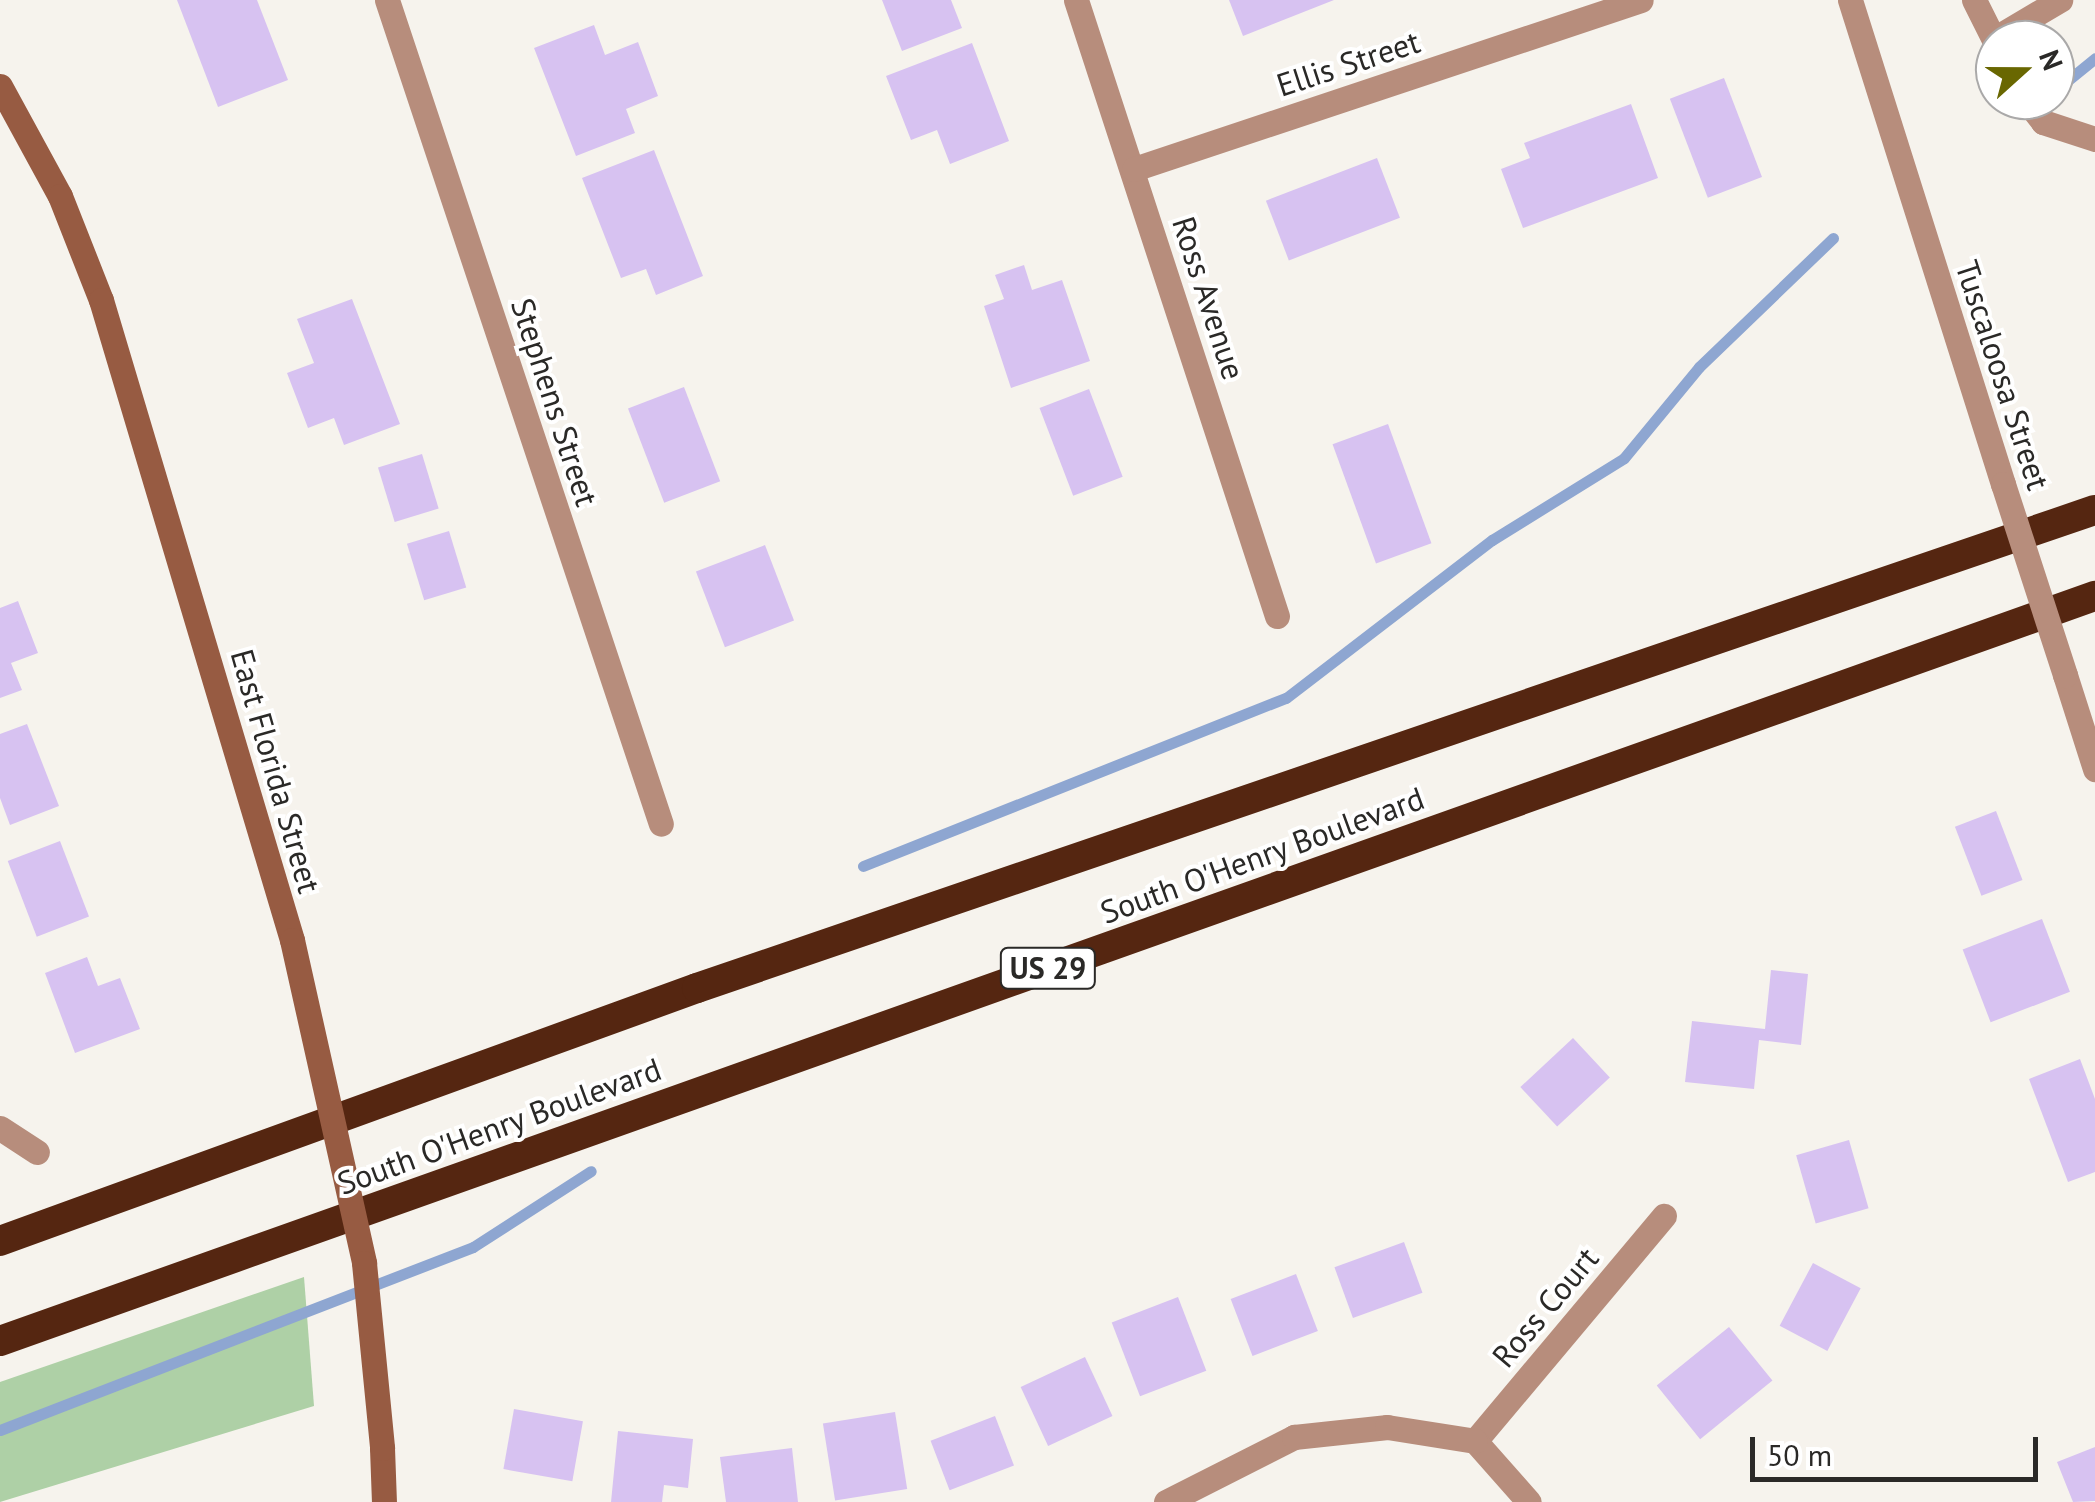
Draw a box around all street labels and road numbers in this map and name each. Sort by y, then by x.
street label: Ellis Street [1272,22,1424,104]
street label: Ross Avenue [1164,211,1254,385]
street label: Tuscaloosa Street [1948,256,2058,494]
street label: Stephens Street [503,293,607,511]
street label: East Florida Street [223,645,329,897]
street label: South O'Henry Boulevard [1094,778,1430,932]
road number: US 29 [998,943,1098,993]
street label: South O'Henry Boulevard [331,1049,667,1203]
street label: Ross Court [1484,1239,1606,1375]

